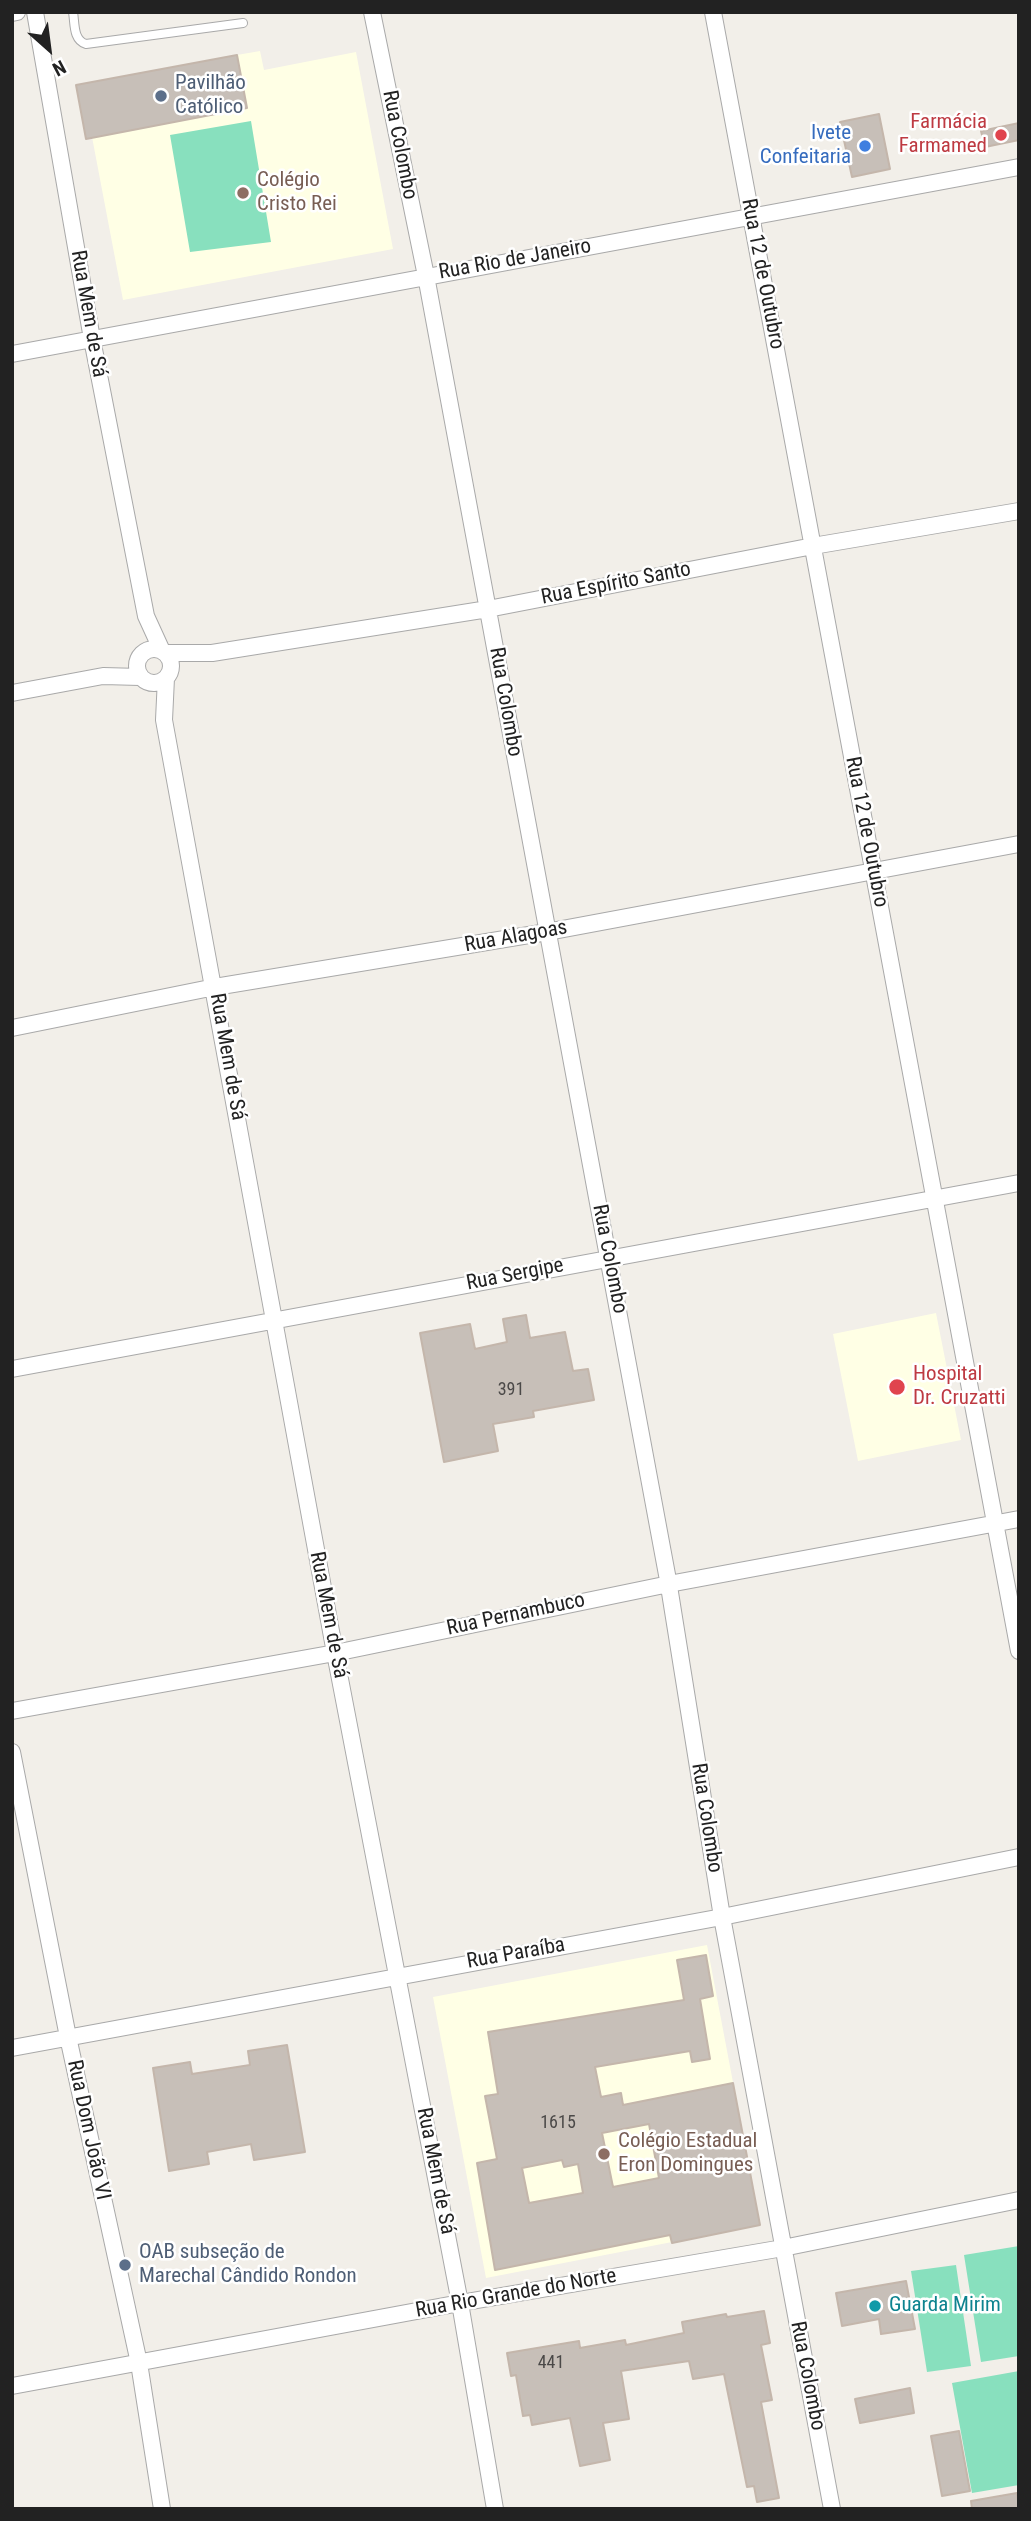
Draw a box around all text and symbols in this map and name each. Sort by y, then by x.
north arrow [14,14,84,84]
text: N [49,55,70,81]
place label: Pavilhão Católico [175,71,246,121]
marker: Pavilhão Católico [153,88,169,104]
street label: Rua Colombo [376,88,422,202]
place label: Farmácia Farmamed [899,110,987,160]
place label: Ivete Confeitaria [760,121,851,171]
marker: Farmácia Farmamed [993,127,1009,143]
marker: Ivete Confeitaria [857,138,873,154]
place label: Colégio Cristo Rei [257,168,337,218]
marker: Colégio Cristo Rei [235,185,251,201]
street label: Rua 12 de Outubro [735,196,789,352]
street label: Rua Rio de Janeiro [437,234,593,286]
street label: Rua Mem de Sá [64,249,112,379]
street label: Rua Espírito Santo [539,557,693,611]
street label: Rua Colombo [483,645,527,759]
street label: Rua 12 de Outubro [839,754,893,910]
street label: Rua Alagoas [463,916,569,958]
street label: Rua Mem de Sá [203,992,251,1122]
street label: Rua Colombo [586,1202,632,1316]
street label: Rua Sergipe [464,1253,566,1297]
place label: Hospital Dr. Cruzatti [913,1362,1005,1412]
marker: Hospital Dr. Cruzatti [887,1377,907,1397]
house number: 391 [498,1379,524,1401]
street label: Rua Mem de Sá [303,1550,353,1680]
street label: Rua Pernambuco [445,1588,587,1642]
street label: Rua Colombo [685,1761,727,1875]
street label: Rua Paraíba [465,1933,567,1975]
street label: Rua Dom João VI [61,2058,115,2202]
street label: Rua Mem de Sá [410,2106,460,2236]
house number: 1615 [540,2112,576,2134]
place label: Colégio Estadual Eron Domingues [618,2129,757,2179]
marker: Colégio Estadual Eron Domingues [596,2146,612,2162]
place label: OAB subseção de Marechal Cândido Rondon [139,2240,357,2290]
marker: OAB subseção de Marechal Cândido Rondon [117,2257,133,2273]
street label: Rua Rio Grande do Norte [414,2264,618,2324]
place label: Guarda Mirim [889,2293,1001,2319]
marker: Guarda Mirim [867,2298,883,2314]
street label: Rua Colombo [784,2319,830,2433]
house number: 441 [538,2352,564,2374]

